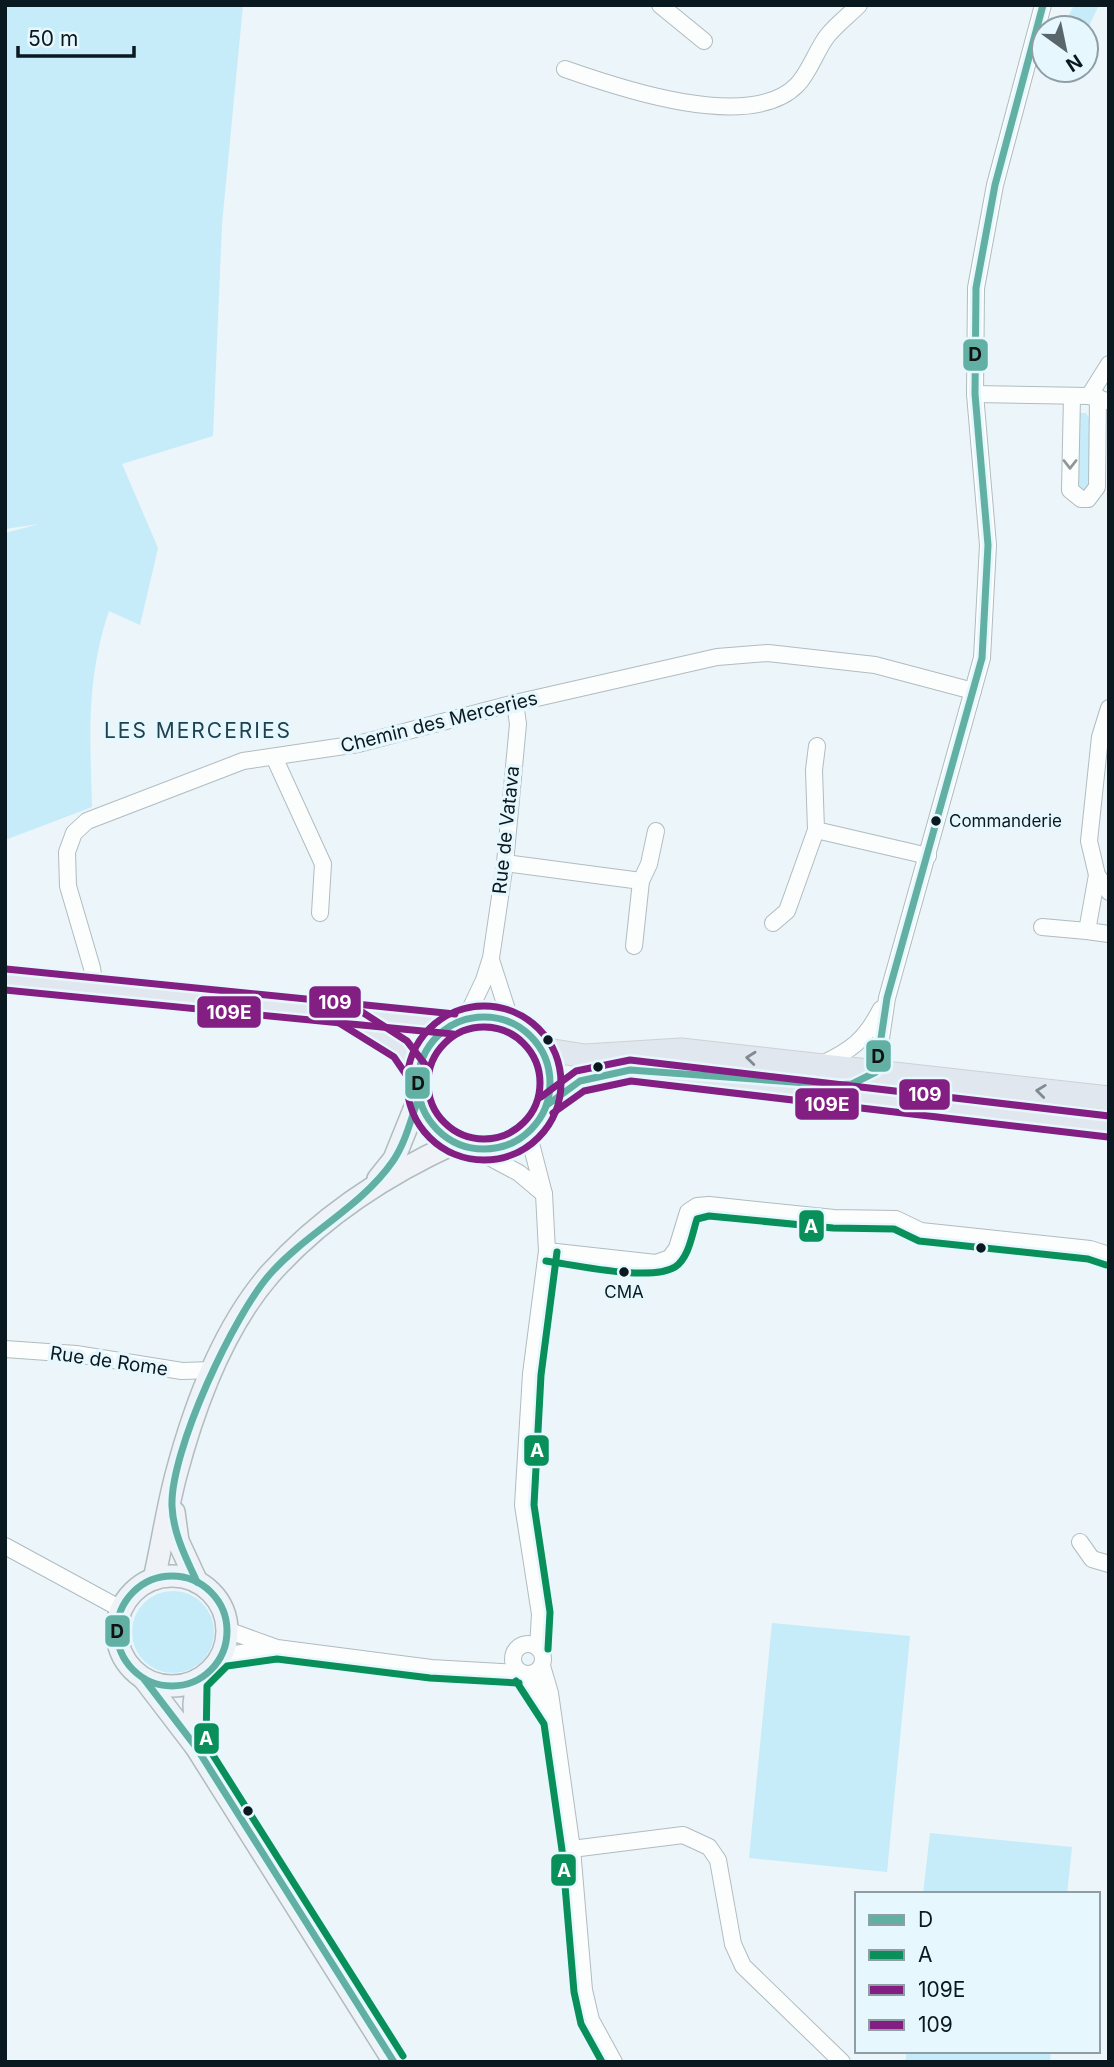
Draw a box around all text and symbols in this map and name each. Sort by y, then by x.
scale bar [18,14,133,58]
north arrow [1030,14,1100,84]
text: 50 m [28,26,78,51]
text: N [1062,49,1086,76]
line badge: D [962,338,989,372]
text: D [968,343,982,366]
one-way arrow [1062,459,1078,470]
street label: Chemin des Merceries [338,686,540,758]
district label: LES MERCERIES [104,718,292,743]
street label: Rue de Vatava [488,765,524,895]
place label: Commanderie [949,811,1062,831]
marker: Commanderie [929,814,943,828]
line badge: 109 [308,985,362,1019]
text: 109 [318,991,352,1014]
line badge: 109E [196,995,262,1029]
text: 109E [207,1001,251,1024]
unlabelled marker [541,1033,555,1047]
line badge: D [865,1039,892,1073]
text: D [871,1045,885,1068]
one-way arrow [745,1051,756,1066]
unlabelled marker [591,1060,605,1074]
line badge: D [404,1066,431,1100]
text: D [411,1072,425,1095]
line badge: 109 [898,1078,951,1111]
text: 109 [908,1083,942,1106]
one-way arrow [1035,1083,1047,1098]
line badge: 109E [794,1087,860,1121]
text: 109E [805,1093,849,1116]
line badge: A [798,1209,825,1243]
text: A [804,1215,818,1238]
unlabelled marker [974,1241,988,1255]
marker: CMA [617,1265,631,1279]
place label: CMA [604,1282,644,1302]
street label: Rue de Rome [48,1341,170,1381]
line badge: A [523,1434,550,1467]
text: A [530,1439,544,1462]
line badge: D [104,1614,131,1648]
text: D [110,1620,124,1643]
line badge: A [193,1722,220,1755]
text: A [199,1727,213,1750]
unlabelled marker [241,1804,255,1818]
line badge: A [550,1853,577,1887]
text: A [557,1859,571,1882]
legend [855,1892,1100,2053]
text: D [918,1907,933,1932]
text: A [918,1942,933,1967]
text: 109E [918,1977,965,2002]
text: 109 [918,2012,953,2037]

